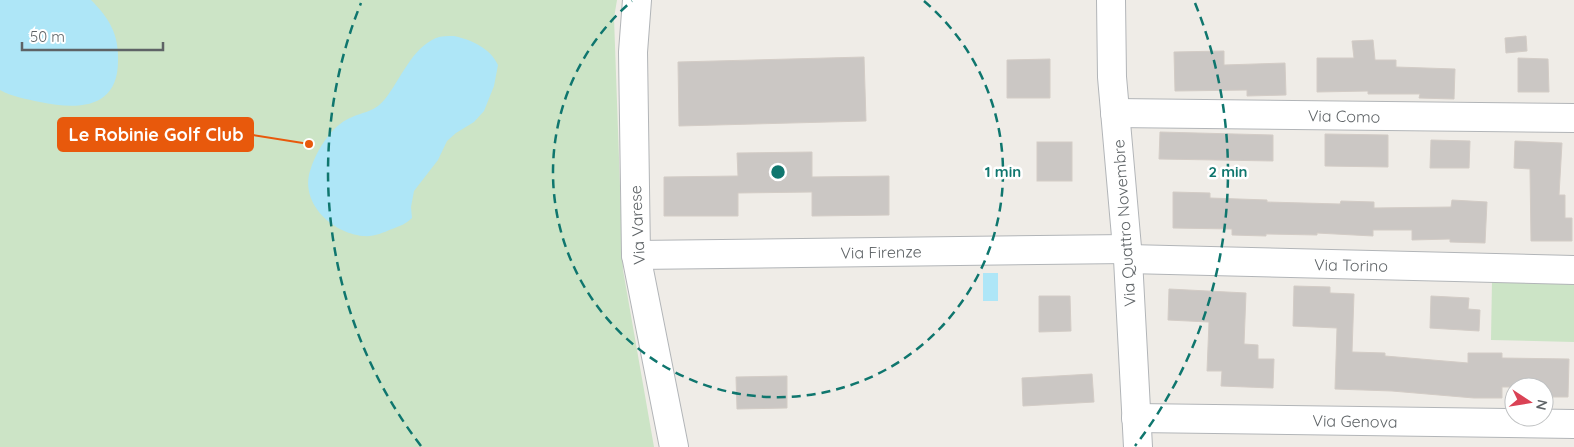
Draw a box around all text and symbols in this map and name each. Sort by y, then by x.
scale bar [22,20,164,52]
text: 50 m [30,27,65,46]
street label: Via Como [1308,105,1380,127]
callout: Le Robinie Golf Club [58,118,253,151]
text: Le Robinie Golf Club [69,123,243,146]
street label: Via Quattro Novembre [1108,139,1140,307]
text: 1 min [985,162,1021,181]
text: 2 min [1208,162,1248,181]
centre of rings [769,163,787,181]
street label: Via Varese [625,185,649,265]
street label: Via Firenze [840,241,922,263]
street label: Via Torino [1314,254,1388,276]
north arrow [1504,377,1554,427]
text: N [1532,398,1552,412]
street label: Via Genova [1312,410,1398,432]

